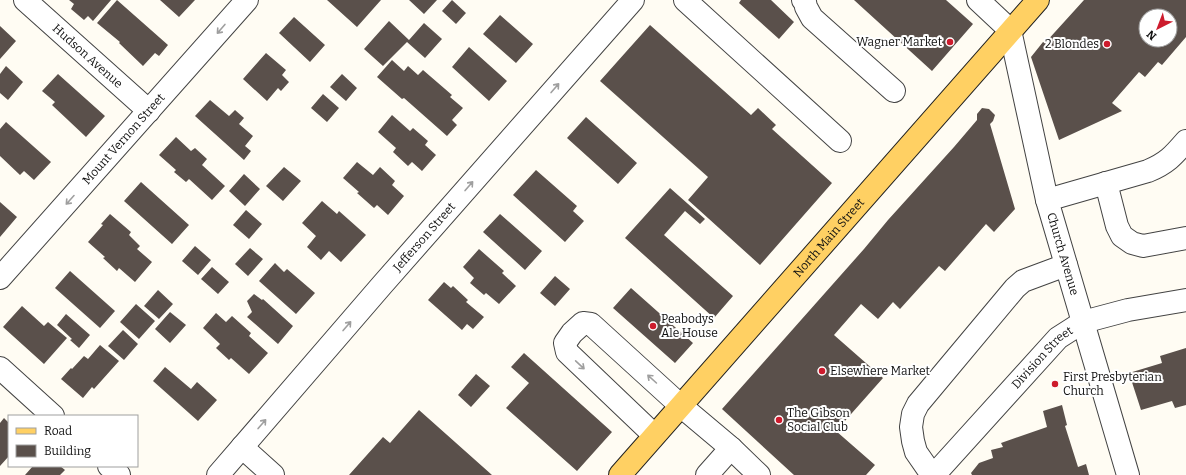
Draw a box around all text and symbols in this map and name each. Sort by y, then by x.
north arrow [1138,8,1178,48]
street label: Hudson Avenue [50,21,125,91]
one-way arrow [217,24,226,35]
text: N [1144,27,1159,43]
place label: Wagner Market [856,35,943,49]
marker: Wagner Market [945,37,955,47]
place label: 2 Blondes [1045,37,1099,51]
marker: 2 Blondes [1102,39,1112,49]
one-way arrow [551,83,560,94]
street label: Mount Vernon Street [79,90,168,187]
one-way arrow [465,181,474,191]
one-way arrow [65,195,75,205]
street label: North Main Street [790,195,868,280]
street label: Jefferson Street [390,199,459,275]
street label: Church Avenue [1044,211,1082,297]
place label: Peabodys Ale House [661,312,718,340]
one-way arrow [342,321,351,331]
marker: Peabodys Ale House [648,321,658,331]
street label: Division Street [1009,323,1076,391]
one-way arrow [575,360,585,370]
place label: Elsewhere Market [830,364,931,378]
marker: Elsewhere Market [817,366,827,376]
place label: First Presbyterian Church [1063,370,1162,398]
one-way arrow [647,375,657,384]
marker: First Presbyterian Church [1050,379,1060,389]
place label: The Gibson Social Club [787,406,850,434]
legend [8,415,138,467]
marker: The Gibson Social Club [774,415,784,425]
one-way arrow [257,419,266,430]
text: Road [44,424,72,438]
text: Building [44,444,91,458]

